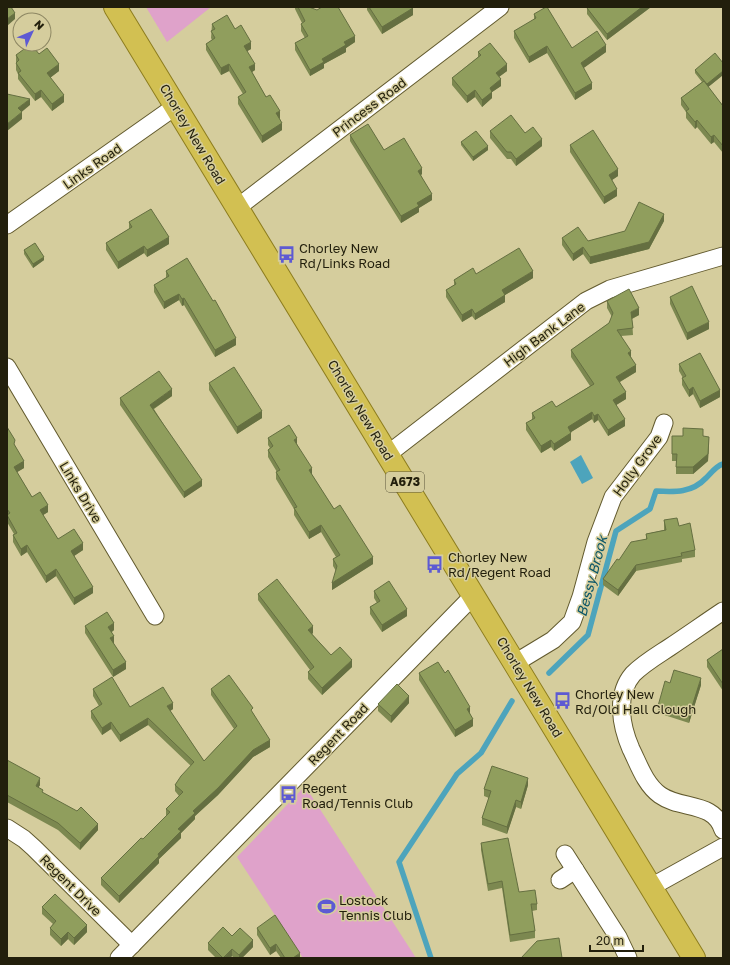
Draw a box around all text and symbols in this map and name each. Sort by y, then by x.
north arrow [12,12,52,52]
text: N [32,17,47,32]
street label: Princess Road [329,74,409,140]
street label: Chorley New Road [157,81,229,187]
street label: Links Road [59,140,125,192]
place label: Chorley New Rd/Links Road [299,240,390,271]
bus stop icon: Chorley New Rd/Links Road [276,245,296,265]
street label: High Bank Lane [500,298,588,370]
street label: Chorley New Road [325,357,397,463]
street label: Holly Grove [609,431,665,499]
street label: Links Drive [56,458,106,526]
road number: A673 [386,472,424,492]
water label: Bessy Brook [573,532,611,618]
place label: Chorley New Rd/Regent Road [448,549,551,580]
bus stop icon: Chorley New Rd/Regent Road [425,554,445,574]
street label: Chorley New Road [494,634,566,740]
place label: Chorley New Rd/Old Hall Clough [575,686,696,717]
bus stop icon: Chorley New Rd/Old Hall Clough [552,691,572,711]
street label: Regent Road [304,700,372,768]
place label: Regent Road/Tennis Club [302,780,413,811]
bus stop icon: Regent Road/Tennis Club [279,785,299,805]
street label: Regent Drive [37,851,105,919]
place label: Lostock Tennis Club [339,892,412,923]
sports icon: Lostock Tennis Club [316,897,336,917]
scale bar [590,927,643,953]
text: 20 m [596,933,624,948]

